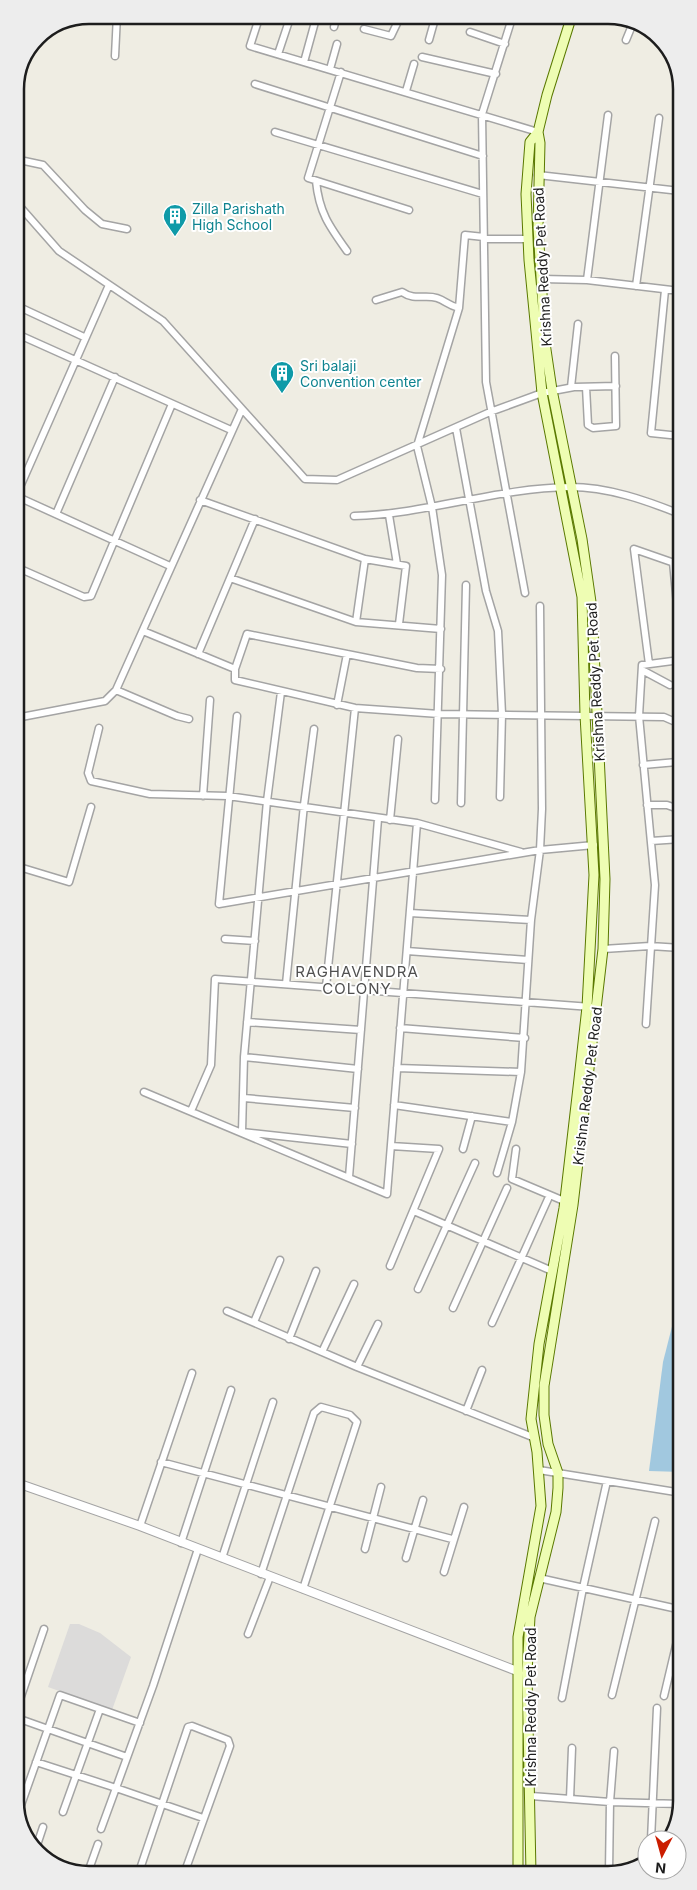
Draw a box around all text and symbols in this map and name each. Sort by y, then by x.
street label: Krishna Reddy Pet Road [529,187,555,347]
place label: Zilla Parishath High School [192,200,285,233]
building icon: Zilla Parishath High School [162,203,188,237]
place label: Sri balaji Convention center [300,357,422,390]
building icon: Sri balaji Convention center [269,360,295,394]
street label: Krishna Reddy Pet Road [582,602,608,762]
district label: RAGHAVENDRA COLONY [295,962,419,998]
street label: Krishna Reddy Pet Road [569,1006,605,1166]
street label: Krishna Reddy Pet Road [522,1627,539,1787]
north arrow [637,1830,687,1880]
text: N [654,1859,667,1877]

